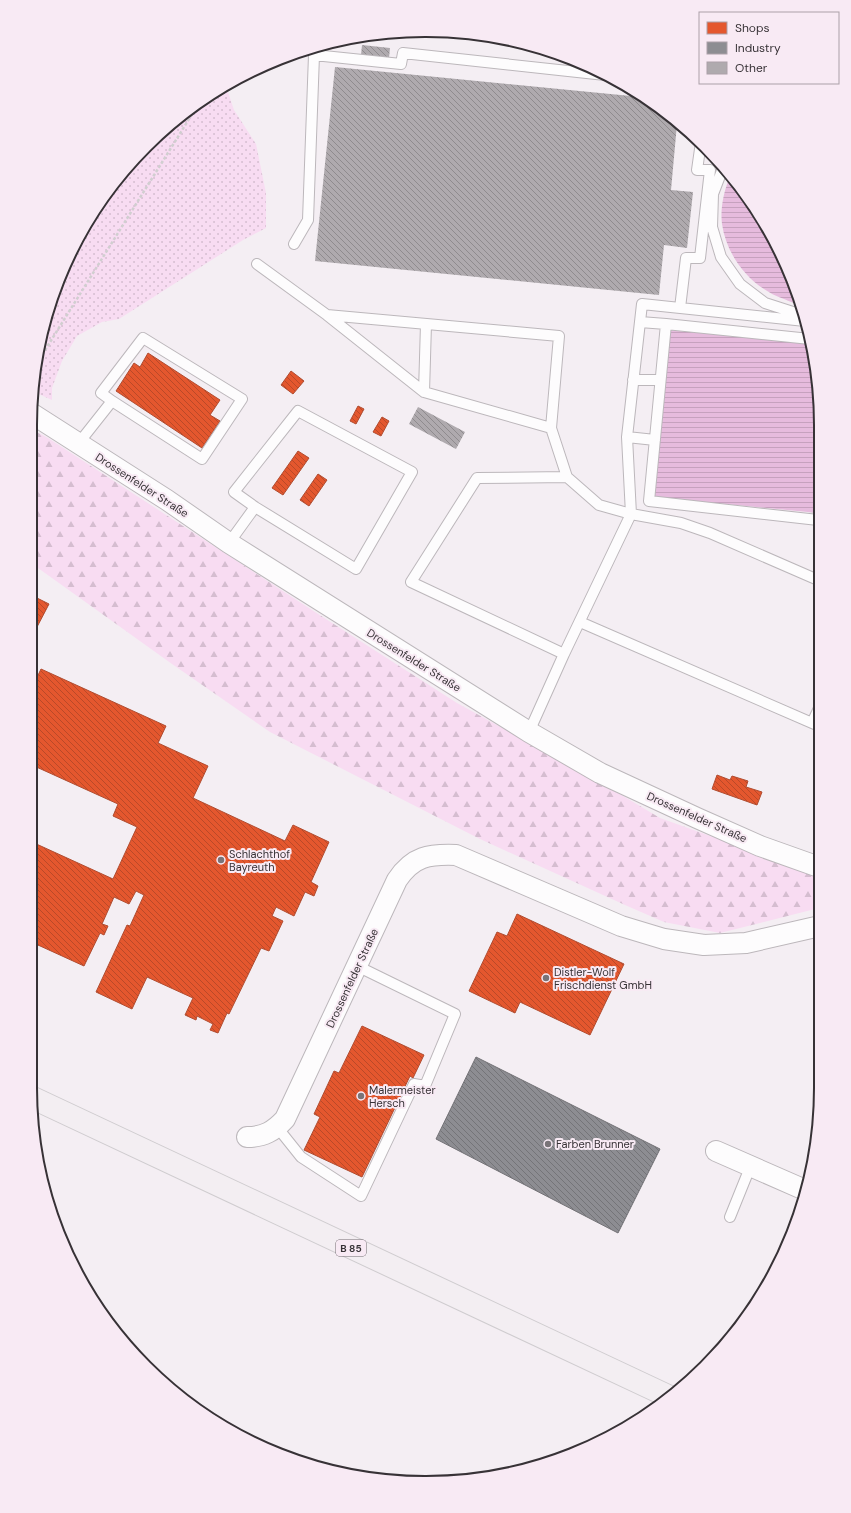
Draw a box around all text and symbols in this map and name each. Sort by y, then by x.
legend [699,12,839,84]
text: Shops [735,20,770,36]
text: Industry [735,40,781,56]
text: Other [735,60,768,76]
street label: Drossenfelder Straße [93,450,191,520]
street label: Drossenfelder Straße [364,625,464,695]
street label: Drossenfelder Straße [645,789,749,845]
place label: Schlachthof Bayreuth [229,847,290,874]
marker: Schlachthof Bayreuth [216,855,226,865]
street label: Drossenfelder Straße [323,926,381,1030]
place label: Distler-Wolf Frischdienst GmbH [554,965,652,992]
marker: Distler-Wolf Frischdienst GmbH [541,973,551,983]
place label: Malermeister Hersch [369,1083,435,1110]
marker: Malermeister Hersch [356,1091,366,1101]
place label: Farben Brunner [556,1137,634,1151]
marker: Farben Brunner [543,1139,553,1149]
road number: B 85 [336,1240,366,1256]

